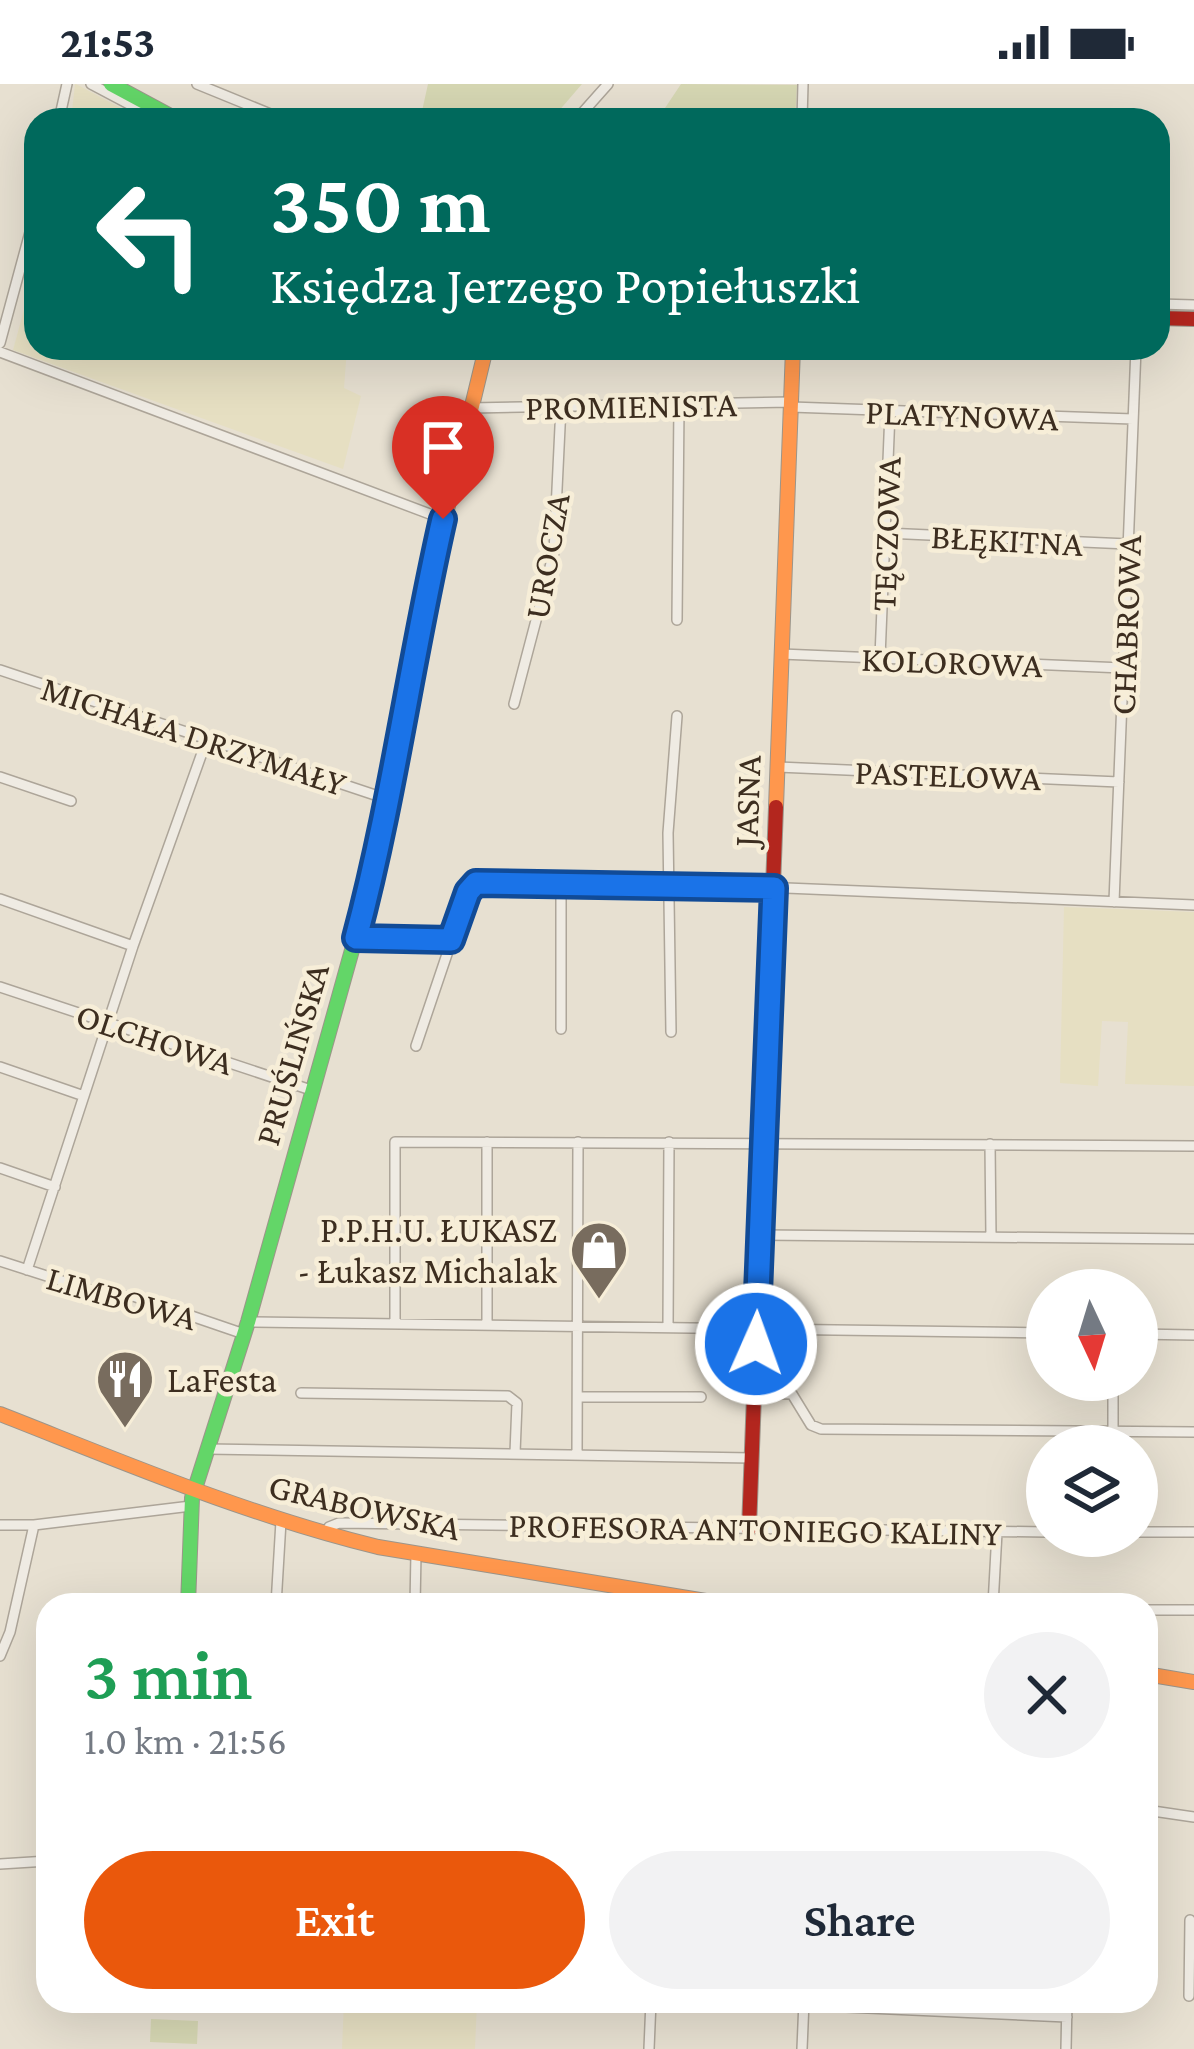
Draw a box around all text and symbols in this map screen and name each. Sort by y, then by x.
text: 21:53 [60,17,155,67]
icon: left [72,156,228,312]
text: 350 m [270,157,491,250]
text: Księdza Jerzego Popiełuszki [270,255,860,315]
street label: PROMIENISTA [525,384,738,428]
street label: PLATYNOWA [865,392,1060,438]
pin [392,396,494,519]
icon: arrive [410,414,476,480]
street label: TĘCZOWA [863,456,909,612]
street label: UROCZA [516,489,578,622]
street label: BŁĘKITNA [930,516,1085,564]
street label: CHABROWA [1103,534,1149,716]
street label: KOLOROWA [860,639,1044,685]
street label: MICHAŁA DRZYMAŁY [36,668,352,804]
street label: PASTELOWA [854,752,1042,798]
street label: JASNA [725,754,769,851]
street label: PRUŚLIŃSKA [247,958,337,1150]
street label: OLCHOWA [71,995,239,1083]
place label: P.P.H.U. ŁUKASZ - Łukasz Michalak [297,1210,558,1291]
shop icon: P.P.H.U. ŁUKASZ - Łukasz Michalak [568,1219,630,1301]
street label: LIMBOWA [42,1257,202,1339]
north arrow [1026,1269,1158,1401]
map controls [1026,1269,1158,1557]
position arrow [693,1281,819,1407]
restaurant icon: LaFesta [94,1348,156,1430]
place label: LaFesta [167,1360,277,1400]
button: layers [1026,1425,1158,1557]
street label: GRABOWSKA [265,1466,465,1549]
street label: PROFESORA ANTONIEGO KALINY [508,1505,1003,1553]
button: close [984,1632,1110,1758]
text: 3 min [84,1634,253,1714]
text: 1.0 km · 21:56 [84,1719,287,1762]
button: Exit [84,1851,585,1989]
button: Share [609,1851,1110,1989]

